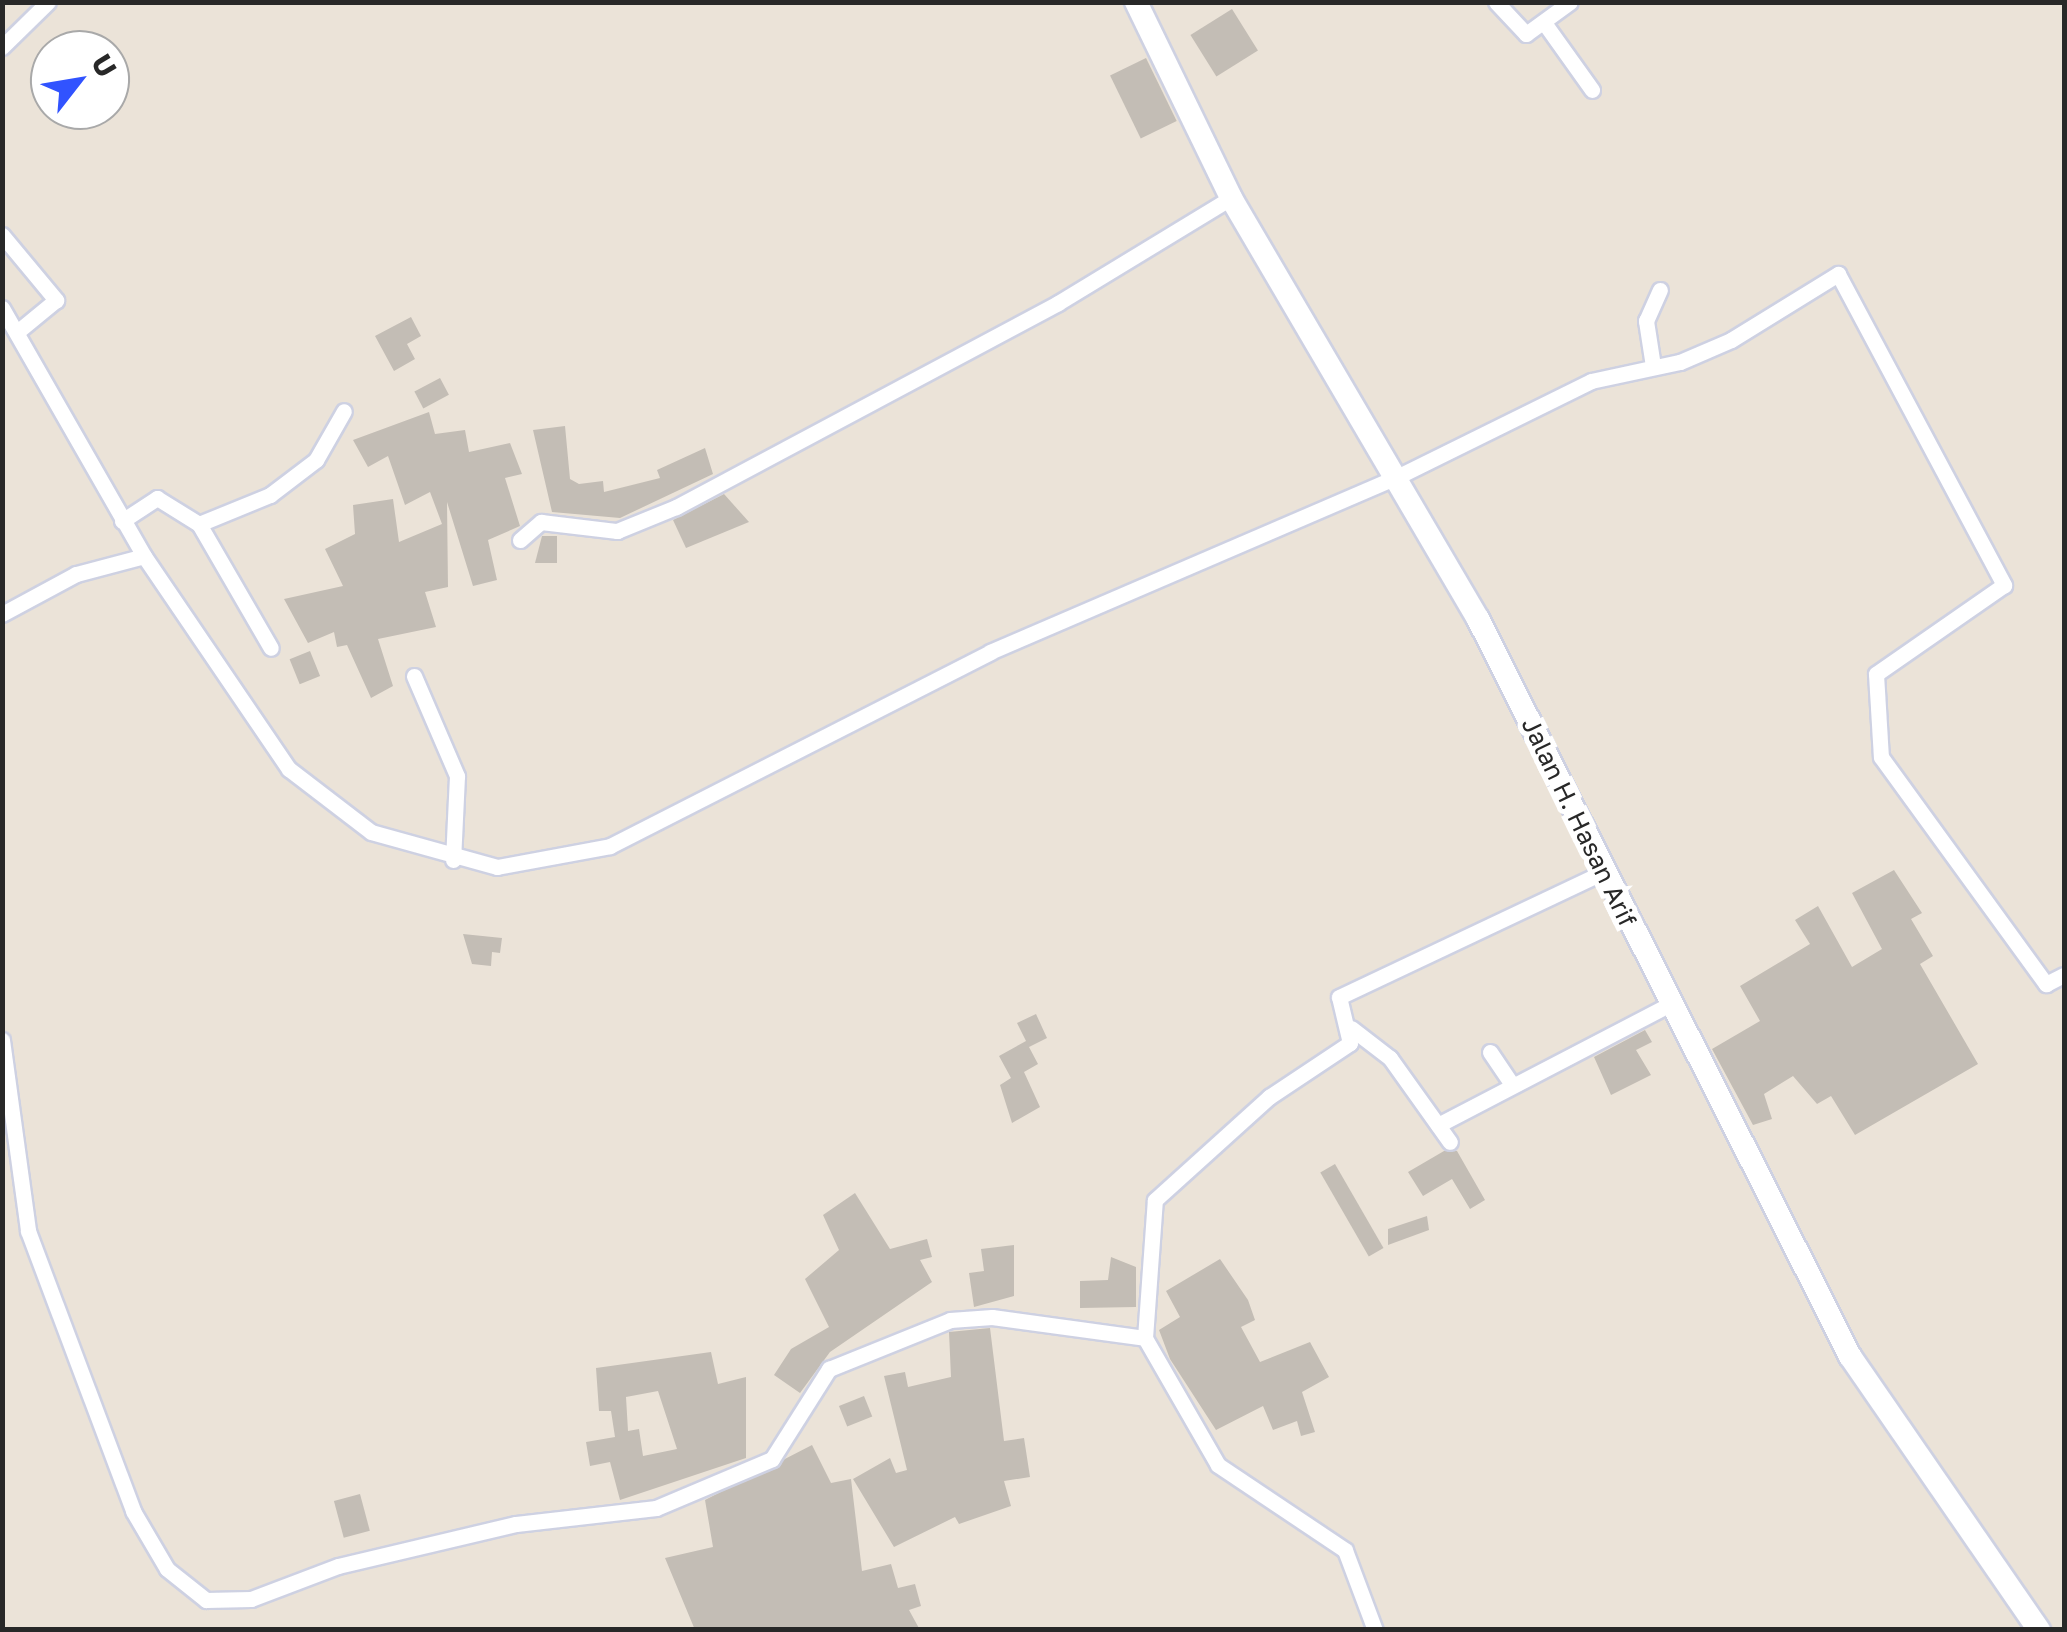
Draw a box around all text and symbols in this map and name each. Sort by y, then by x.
north arrow [30,30,130,130]
text: U [85,48,124,83]
street label: Jalan H. Hasan Arif [1515,713,1643,931]

